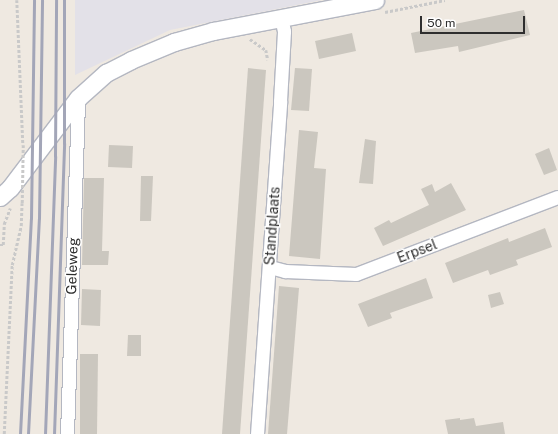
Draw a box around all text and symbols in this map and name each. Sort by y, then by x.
scale bar [422,8,527,34]
text: 50 m [427,16,455,30]
street label: Standplaats [261,186,283,266]
street label: Erpsel [395,236,439,266]
street label: Geleweg [63,237,81,295]

